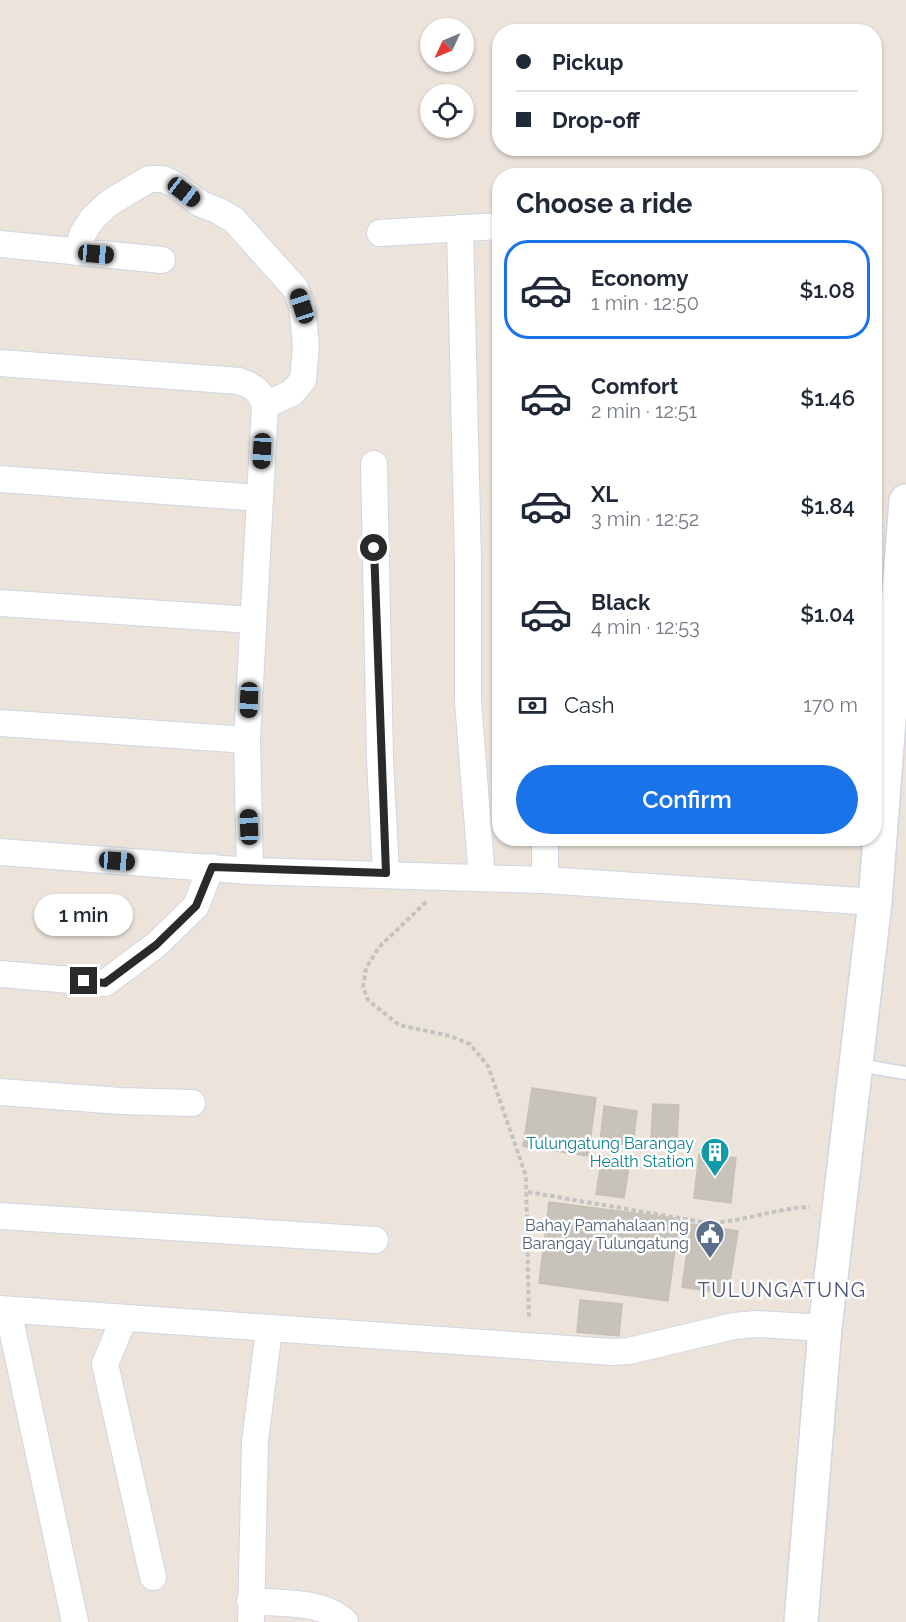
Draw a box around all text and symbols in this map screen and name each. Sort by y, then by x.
north arrow [420,18,474,72]
map controls [420,18,474,138]
text: Pickup [552,49,624,75]
button: locate [420,84,474,138]
text: Drop-off [552,107,640,133]
car [164,174,204,210]
text: Choose a ride [516,188,692,219]
car [77,243,115,265]
icon: car [519,263,573,317]
text: Economy [591,265,689,291]
text: $1.08 [799,277,855,303]
car [288,286,316,326]
text: 1 min · 12:50 [591,291,699,315]
icon: car [519,371,573,425]
text: Comfort [591,373,678,399]
text: $1.46 [800,385,855,411]
text: 2 min · 12:51 [591,399,697,423]
car [252,433,272,469]
icon: car [519,479,573,533]
text: XL [591,481,618,507]
text: $1.84 [801,493,855,519]
text: 3 min · 12:52 [591,507,699,531]
route start [360,534,387,561]
icon: car [519,587,573,641]
text: Black [591,589,650,615]
text: $1.04 [800,601,855,627]
text: 4 min · 12:53 [591,615,700,639]
car [239,682,259,718]
icon: cash [516,689,549,722]
text: Cash [564,692,615,718]
text: 170 m [803,693,858,717]
button: Confirm [516,765,858,834]
car [239,809,259,845]
car [98,851,136,871]
callout: 1 min [34,894,134,936]
text: 1 min [59,903,108,927]
route end [70,967,97,994]
place label: Tulungatung Barangay Health Station [526,1134,694,1171]
building icon: Tulungatung Barangay Health Station [699,1136,731,1178]
place label: Bahay Pamahalaan ng Barangay Tulungatung [522,1216,689,1253]
public building icon: Bahay Pamahalaan ng Barangay Tulungatung [694,1218,726,1260]
district label: TULUNGATUNG [698,1278,866,1302]

